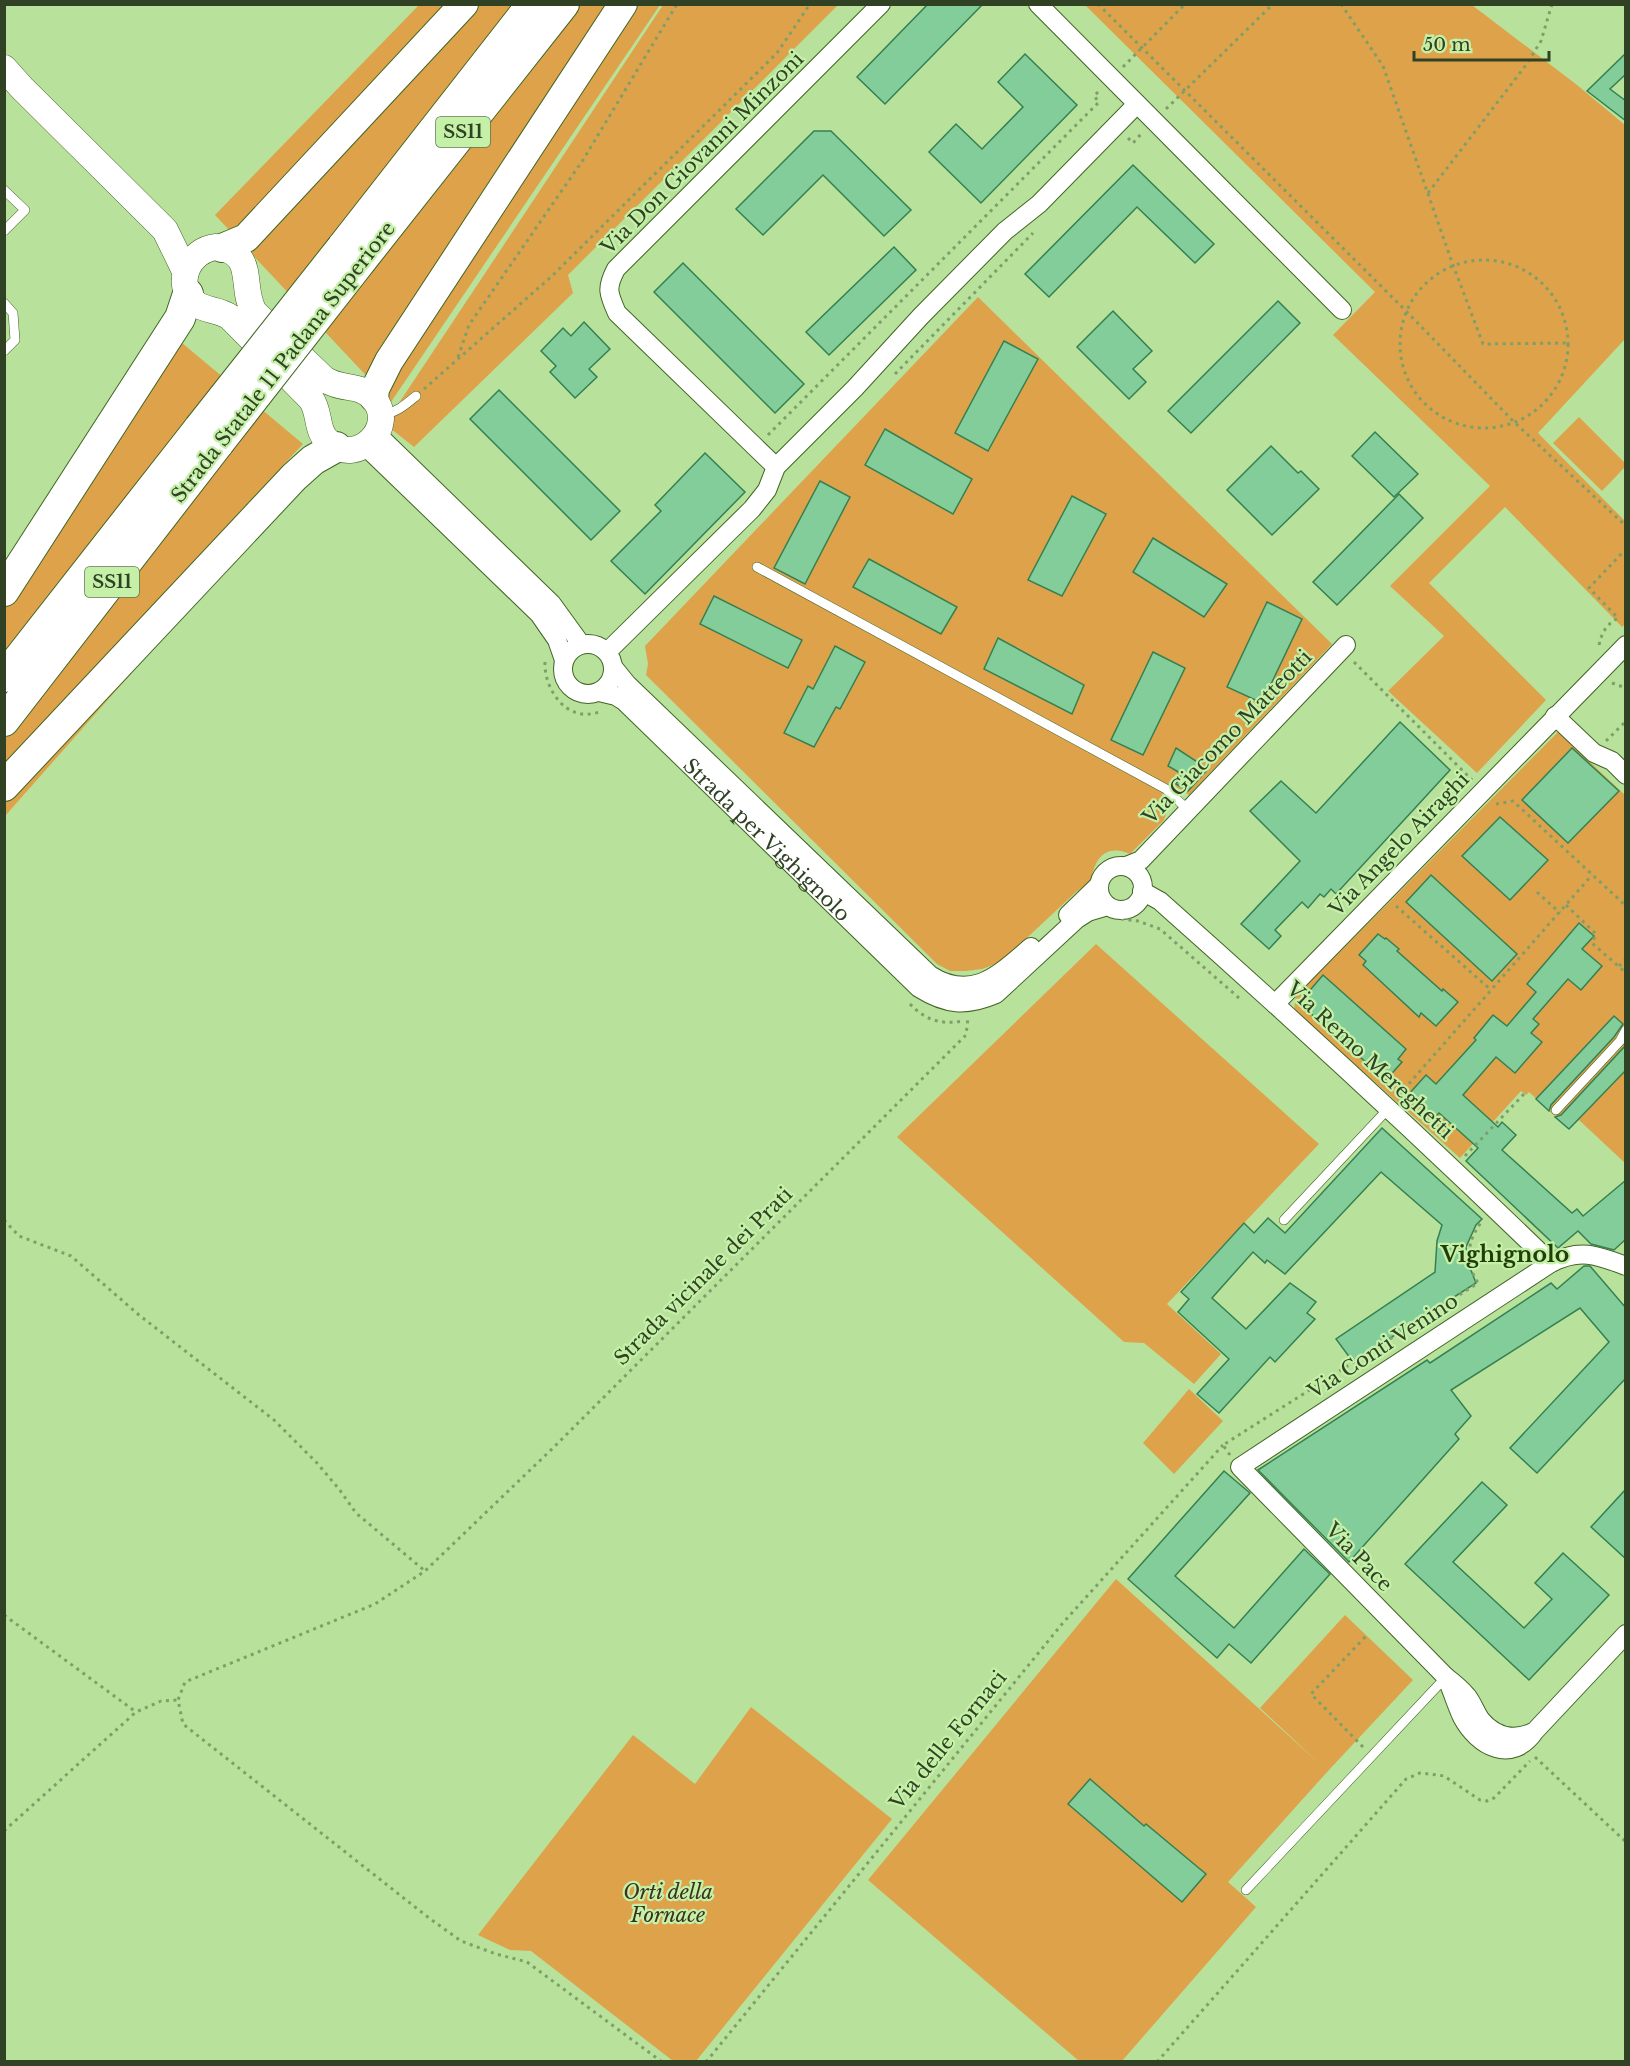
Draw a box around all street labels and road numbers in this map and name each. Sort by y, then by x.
street label: Via Don Giovanni Minzoni [595,47,808,260]
road number: SS11 [436,117,490,147]
street label: Strada Statale 11 Padana Superiore [166,217,400,507]
road number: SS11 [85,567,139,597]
street label: Via Giacomo Matteotti [1137,645,1317,830]
street label: Strada per Vighignolo [678,753,855,926]
street label: Via Angelo Airaghi [1323,767,1474,922]
street label: Via Remo Mereghetti [1281,976,1458,1144]
street label: Strada vicinale dei Prati [609,1182,797,1370]
street label: Via Conti Venino [1303,1289,1463,1404]
street label: Via Pace [1320,1517,1397,1596]
street label: Via delle Fornaci [884,1666,1011,1815]

